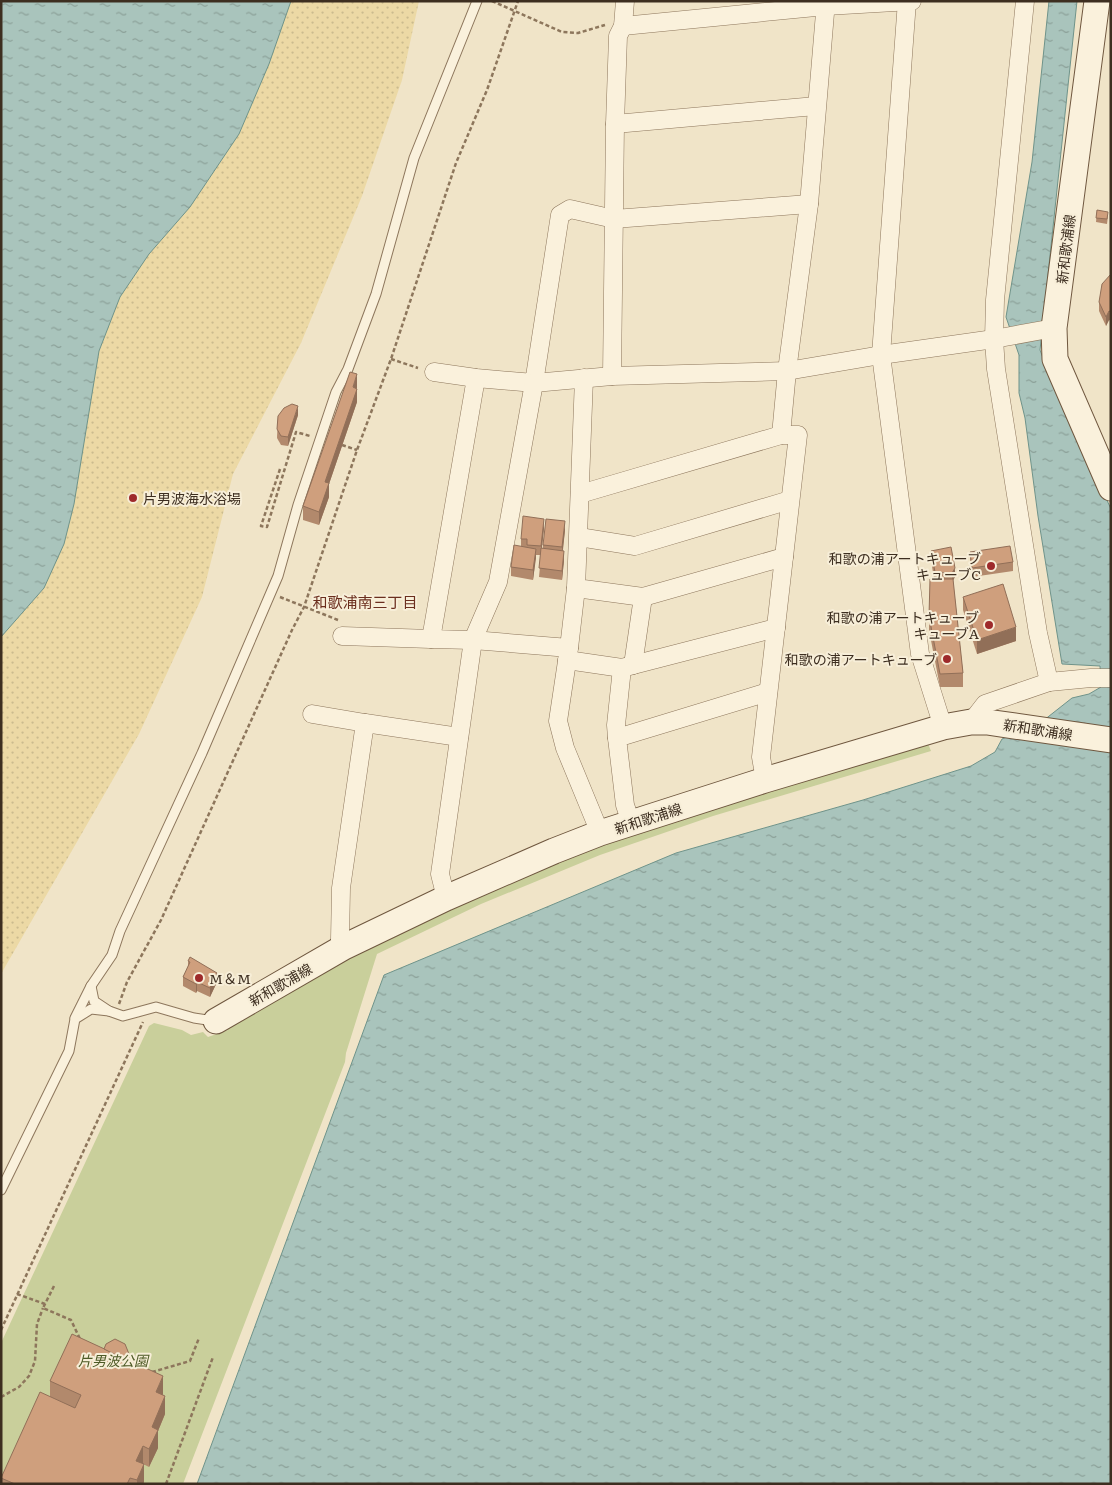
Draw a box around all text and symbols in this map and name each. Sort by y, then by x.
street label: 新和歌浦線 [1051,213,1079,285]
place label: 片男波海水浴場 [143,488,241,508]
marker: 片男波海水浴場 [127,492,139,504]
place label: 和歌の浦アートキューブ キューブC [829,548,981,584]
marker: 和歌の浦アートキューブ キューブC [985,560,997,572]
district label: 和歌浦南三丁目 [312,590,418,613]
place label: 和歌の浦アートキューブ キューブA [827,607,980,643]
marker: 和歌の浦アートキューブ キューブA [983,619,995,631]
place label: 和歌の浦アートキューブ [785,649,937,669]
marker: 和歌の浦アートキューブ [941,653,953,665]
street label: 新和歌浦線 [1002,714,1074,744]
street label: 新和歌浦線 [612,798,684,838]
street label: 新和歌浦線 [245,958,315,1010]
place label: M＆M [209,968,251,988]
marker: M＆M [193,972,205,984]
park label: 片男波公園 [78,1350,150,1370]

